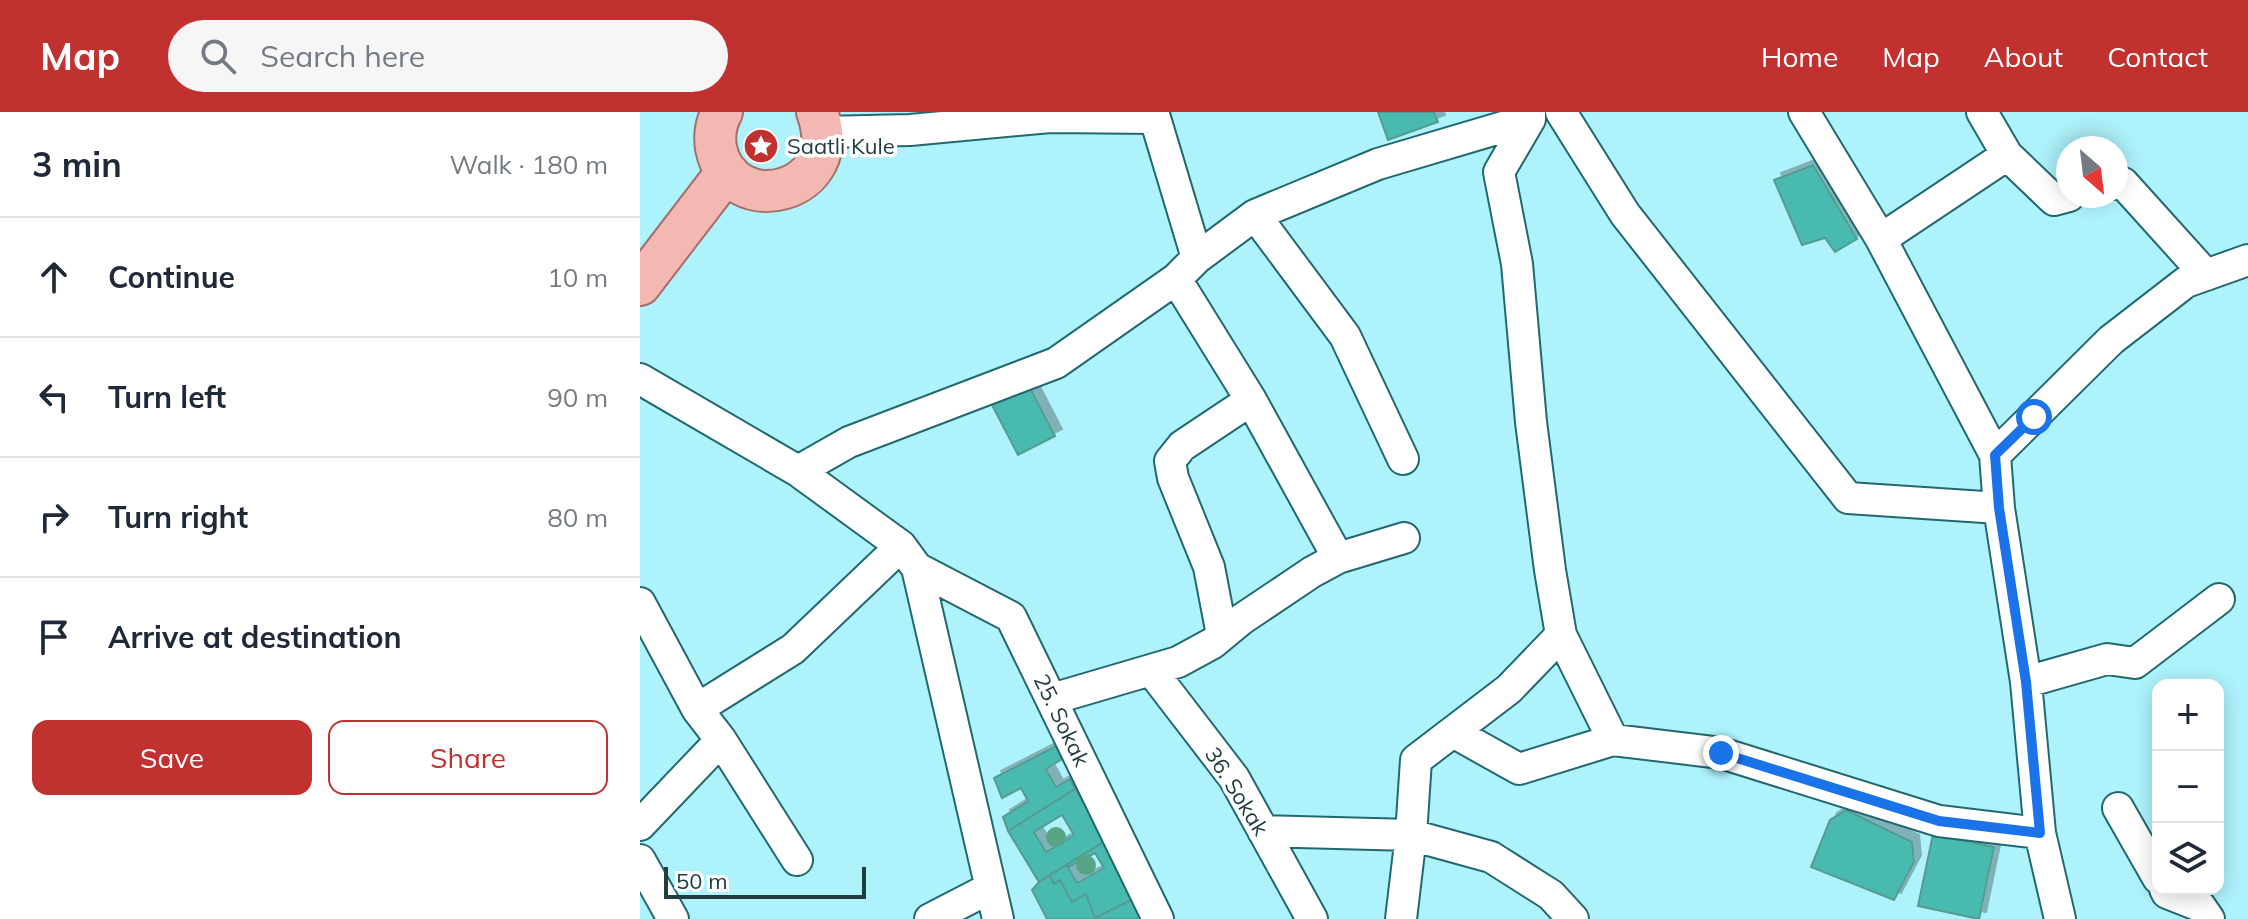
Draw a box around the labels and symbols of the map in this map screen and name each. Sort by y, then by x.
place icon: Saatli Kule [742,127,780,165]
place label: Saatli Kule [787,132,895,160]
north arrow [2056,136,2128,208]
route start [2016,399,2052,435]
street label: 25. Sokak [1028,669,1097,771]
route end [1703,735,1739,771]
street label: 36. Sokak [1199,742,1276,841]
scale bar [664,863,866,899]

